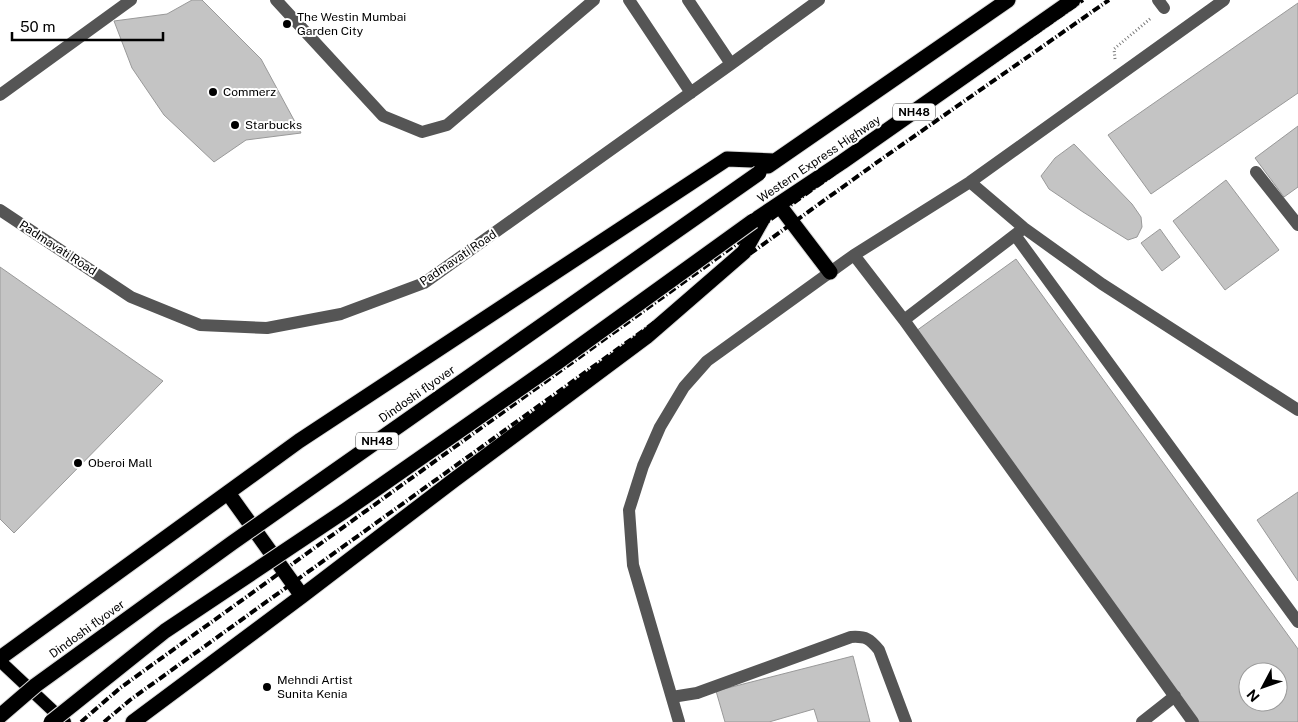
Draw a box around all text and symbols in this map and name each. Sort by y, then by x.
scale bar [12,10,164,42]
place label: The Westin Mumbai Garden City [297,10,406,38]
text: 50 m [20,18,55,35]
marker: The Westin Mumbai Garden City [281,18,293,30]
place label: Commerz [223,85,276,99]
marker: Commerz [207,86,219,98]
road number: NH48 [893,104,935,120]
street label: Western Express Highway [755,112,884,205]
place label: Starbucks [245,118,302,132]
marker: Starbucks [229,119,241,131]
street label: Padmavati Road [17,218,99,278]
street label: Padmavati Road [417,227,499,289]
street label: Dindoshi flyover [376,362,458,425]
road number: NH48 [356,432,398,450]
place label: Oberoi Mall [88,456,153,470]
marker: Oberoi Mall [72,457,84,469]
street label: Dindoshi flyover [47,597,128,661]
north arrow [1238,662,1288,712]
place label: Mehndi Artist Sunita Kenia [277,673,353,701]
marker: Mehndi Artist Sunita Kenia [261,681,273,693]
text: N [1244,686,1263,705]

